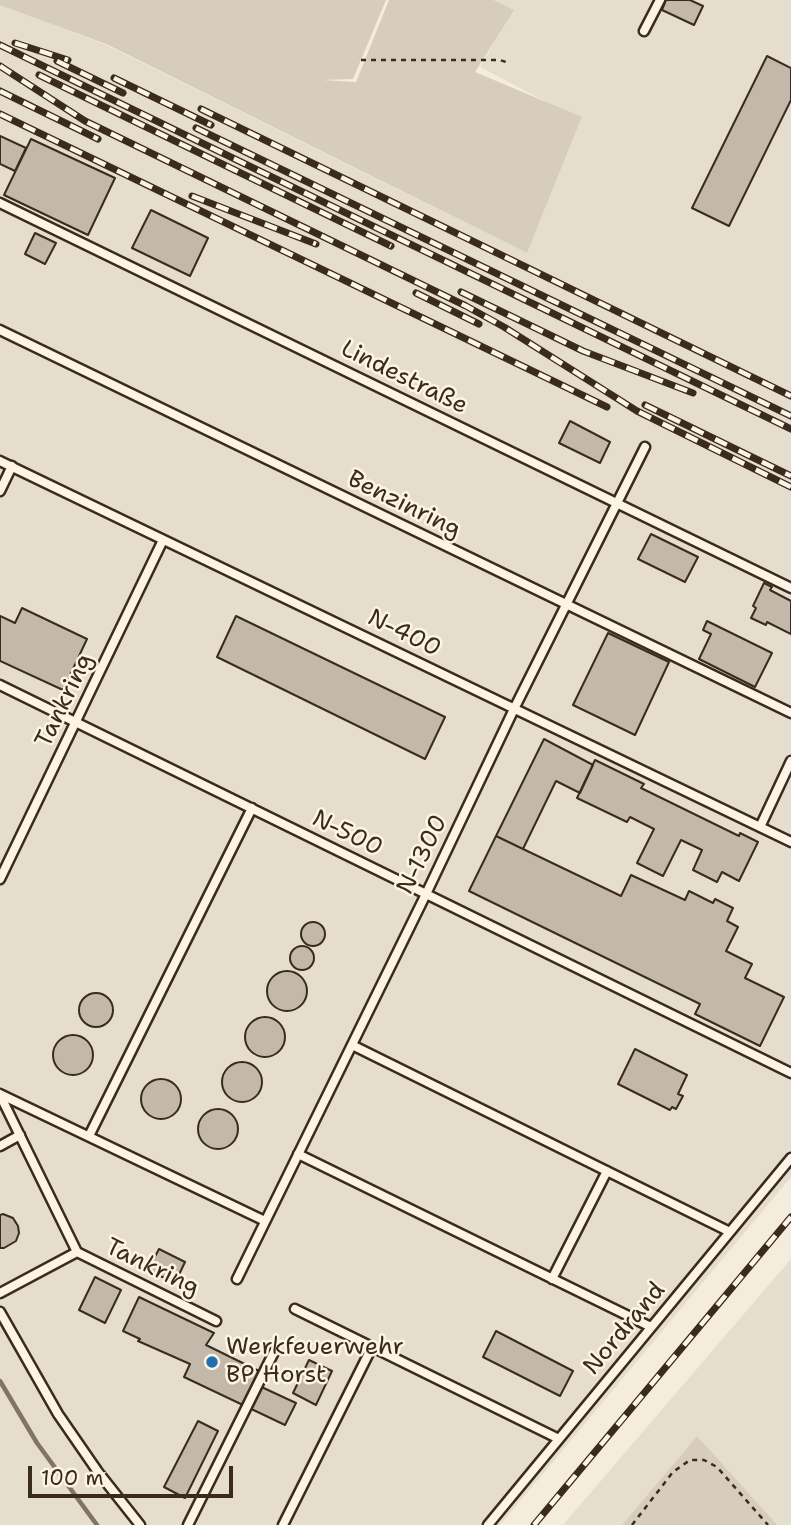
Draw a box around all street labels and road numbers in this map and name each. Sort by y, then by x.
street label: Lindestraße [336,335,472,421]
street label: Benzinring [343,465,465,545]
street label: N-400 [363,604,445,664]
street label: Tankring [30,649,100,753]
street label: N-500 [307,805,387,863]
street label: N-1300 [391,811,455,899]
street label: Tankring [100,1233,204,1303]
street label: Nordrand [578,1277,672,1381]

